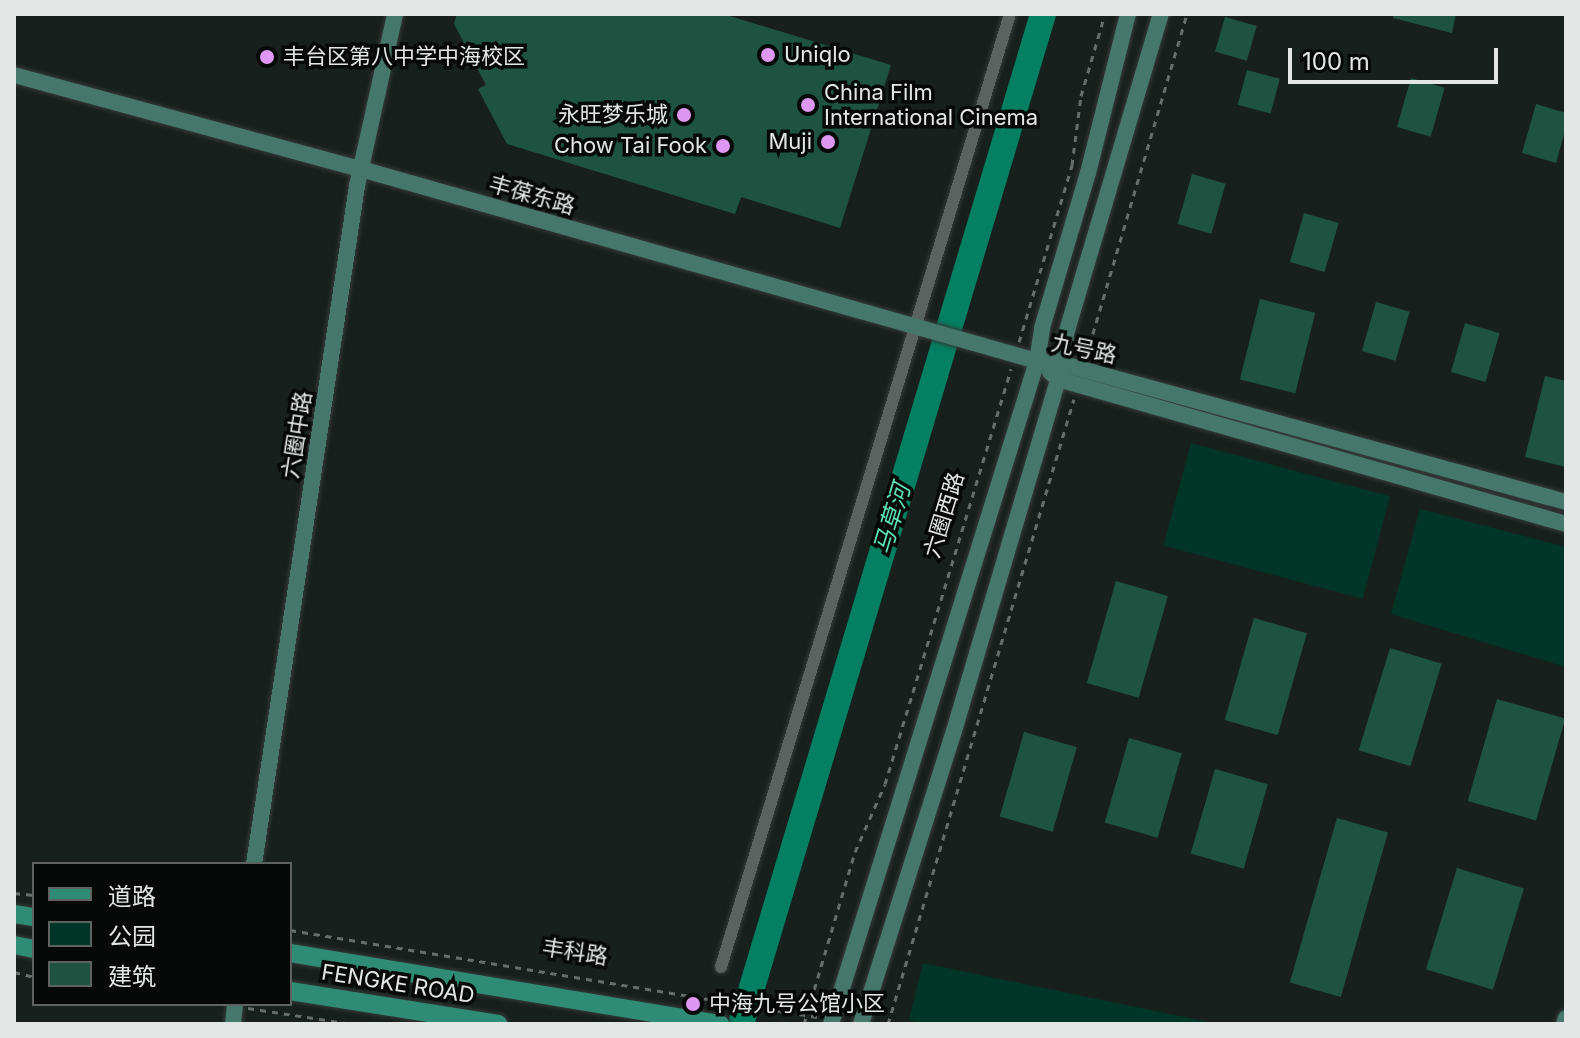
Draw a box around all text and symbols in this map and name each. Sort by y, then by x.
scale bar [1292,32,1502,82]
place label: Uniqlo [784,42,851,68]
place label: 丰台区第八中学中海校区 [283,44,525,70]
marker: Uniqlo [759,46,777,64]
text: 100 m [1302,47,1370,76]
marker: 丰台区第八中学中海校区 [258,48,276,66]
place label: China Film International Cinema [824,79,1038,130]
marker: China Film International Cinema [799,96,817,114]
place label: 永旺梦乐城 [558,102,668,128]
marker: 永旺梦乐城 [675,106,693,124]
place label: Muji [768,129,812,155]
place label: Chow Tai Fook [554,133,707,159]
marker: Muji [819,133,837,151]
marker: Chow Tai Fook [714,137,732,155]
street label: 丰葆东路 [486,170,578,220]
street label: 九号路 [1049,329,1119,369]
street label: 六圈中路 [277,389,317,481]
street label: 六圈西路 [919,469,969,561]
water label: 马草河 [868,480,916,558]
legend [32,862,292,1006]
text: 道路 [108,882,156,911]
text: 公园 [108,922,156,951]
street label: 丰科路 [540,934,610,970]
street label: FENGKE ROAD [320,959,476,1009]
text: 建筑 [108,962,156,991]
place label: 中海九号公馆小区 [709,991,885,1017]
marker: 中海九号公馆小区 [684,995,702,1013]

